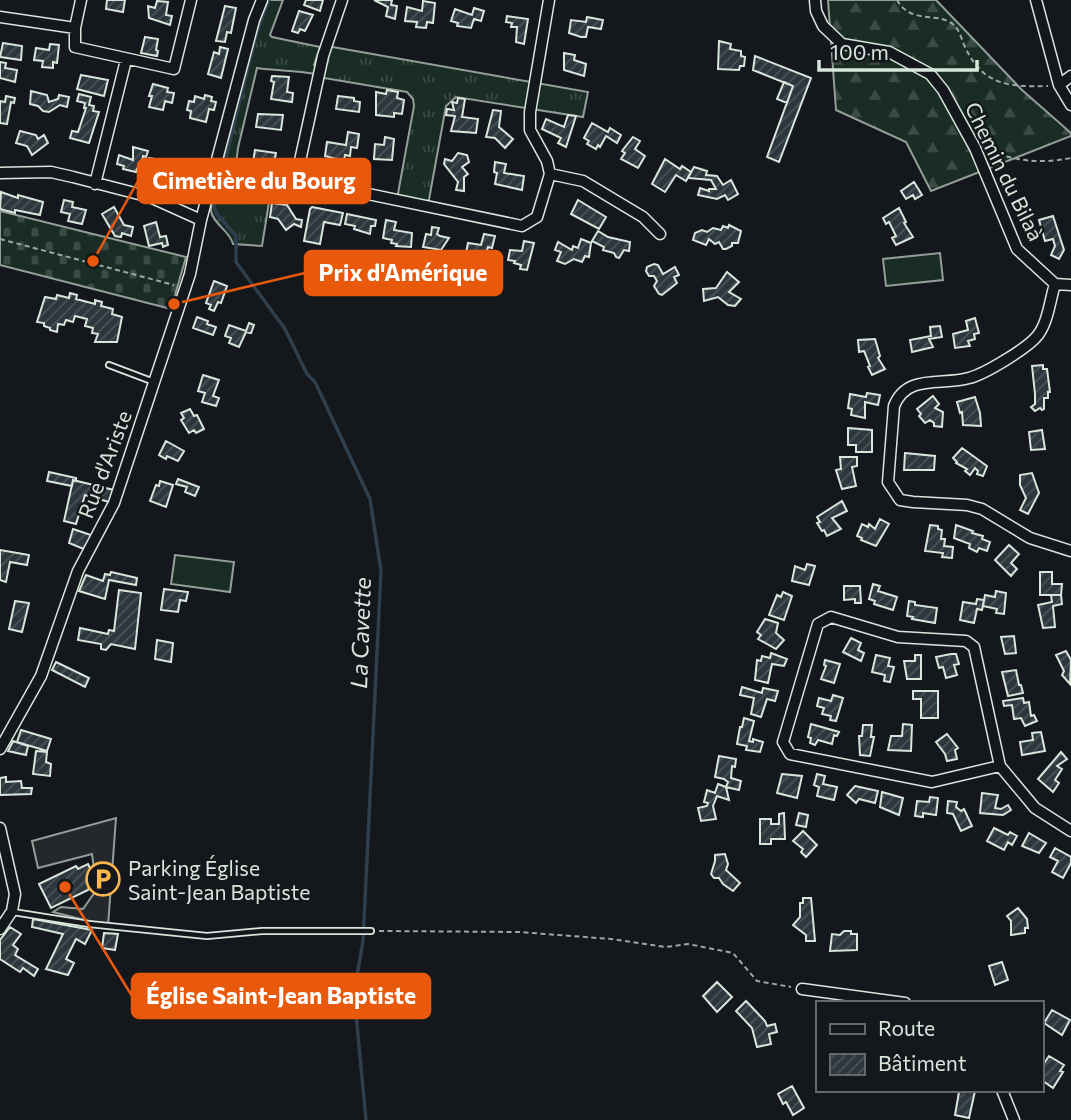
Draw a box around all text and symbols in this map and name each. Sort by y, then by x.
scale bar [819,28,976,72]
text: 100 m [830,39,889,64]
street label: Chemin du Bilaà [961,98,1049,244]
callout: Cimetière du Bourg [138,159,370,203]
text: Cimetière du Bourg [152,166,356,194]
callout: Prix d'Amérique [305,251,502,295]
text: Prix d'Amérique [319,258,487,286]
street label: Rue d'Ariste [72,407,136,521]
water label: La Cavette [344,577,376,689]
place label: Parking Église Saint-Jean Baptiste [128,855,310,904]
parking icon: Parking Église Saint-Jean Baptiste [84,860,122,898]
callout: Église Saint-Jean Baptiste [132,974,430,1018]
text: Église Saint-Jean Baptiste [146,981,416,1009]
legend [816,1001,1043,1092]
text: Route [878,1015,935,1040]
text: Bâtiment [878,1050,967,1075]

